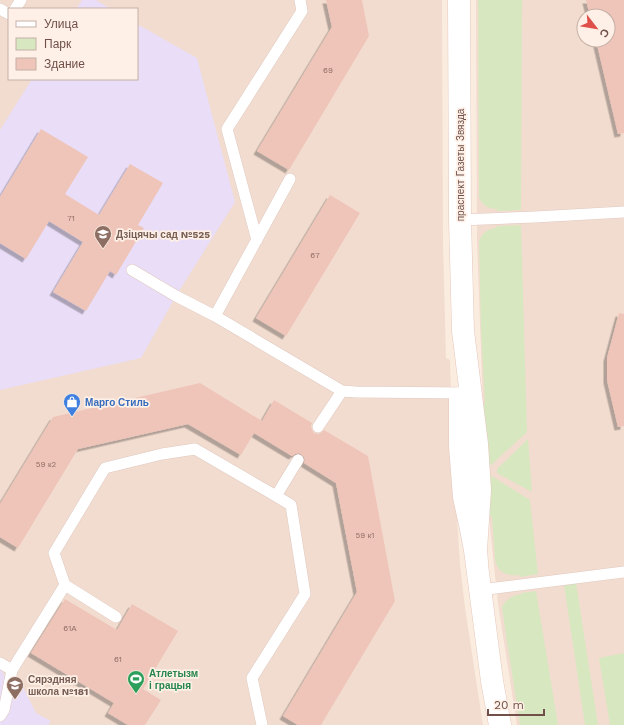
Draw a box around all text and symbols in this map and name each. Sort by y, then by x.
legend [8,8,138,80]
north arrow [576,8,616,48]
text: Улица [44,17,78,31]
text: С [596,26,612,40]
text: Парк [44,37,72,51]
text: Здание [44,57,85,71]
house number: 69 [323,66,333,75]
street label: праспект Газеты Звязда [455,108,466,221]
house number: 71 [67,214,75,223]
school or university icon: Дзіцячы сад №525 [93,224,113,249]
place label: Дзіцячы сад №525 [116,229,210,240]
house number: 67 [310,251,320,260]
shop icon: Марго Стиль [62,392,82,417]
place label: Марго Стиль [85,397,149,408]
house number: 59 к2 [36,460,57,469]
house number: 59 к1 [356,531,374,540]
house number: 61А [63,624,77,633]
house number: 61 [114,655,122,664]
place label: Атлетызм і грацыя [149,668,198,691]
sports icon: Атлетызм і грацыя [126,669,146,694]
place label: Сярэдняя школа №181 [28,674,88,697]
school or university icon: Сярэдняя школа №181 [5,675,25,700]
scale bar [488,691,544,717]
text: 20 m [494,698,524,712]

